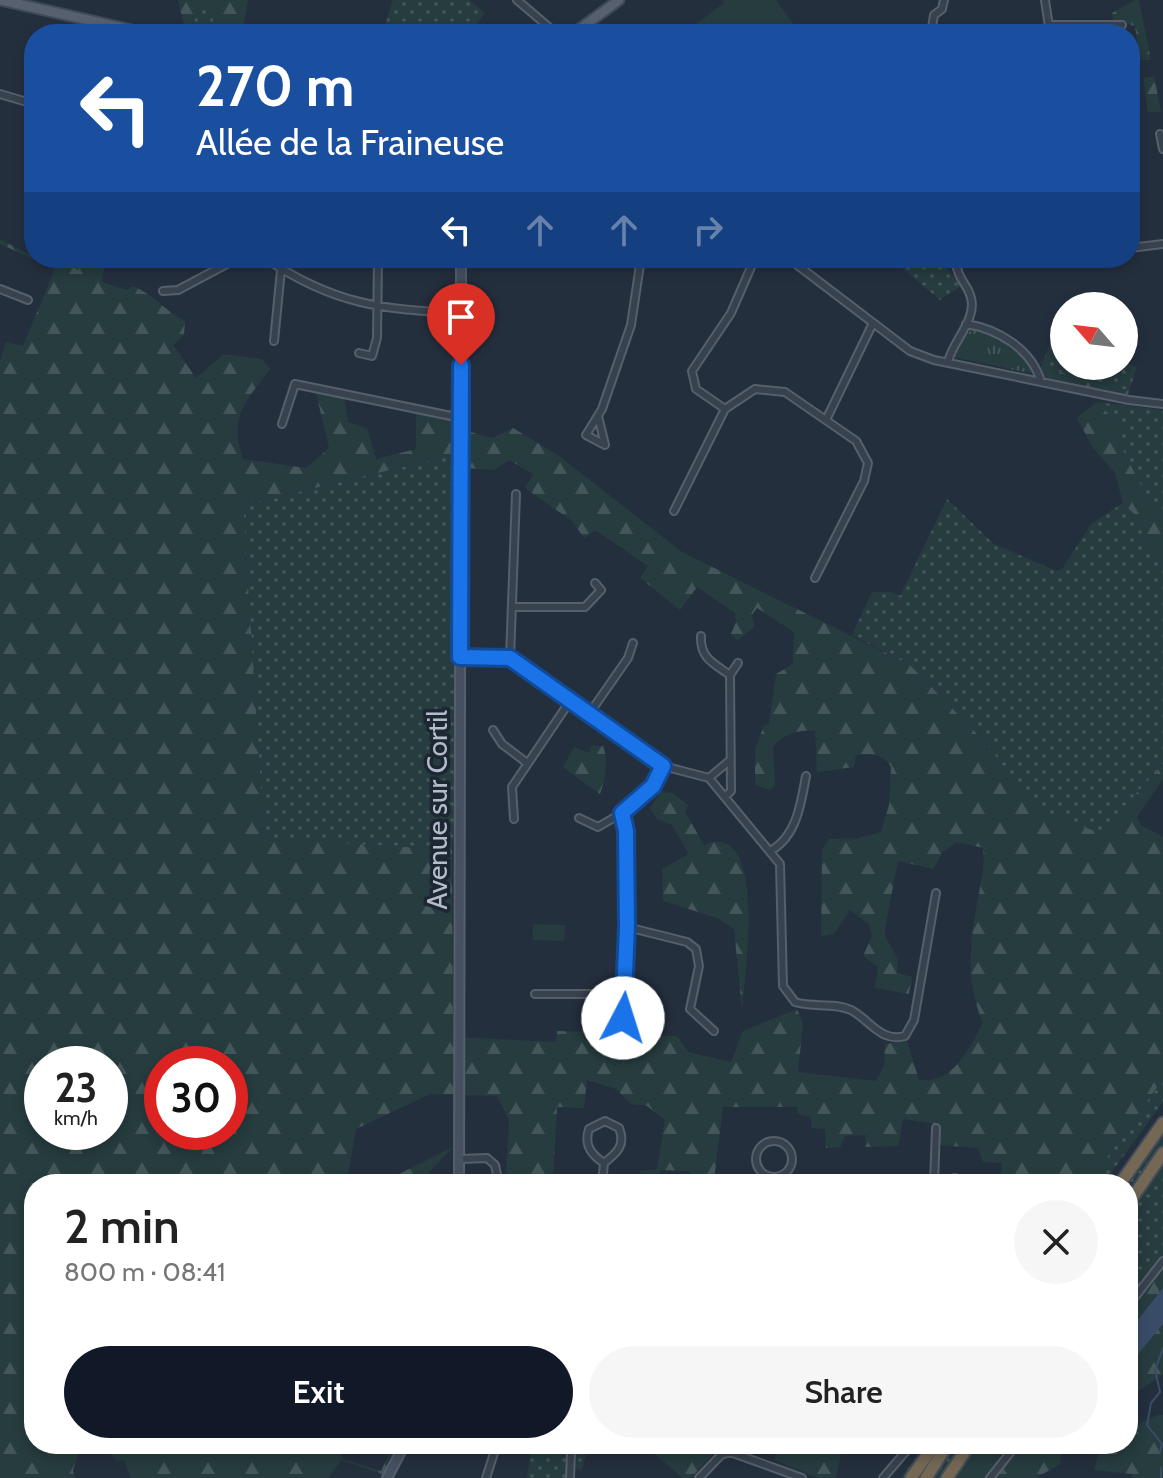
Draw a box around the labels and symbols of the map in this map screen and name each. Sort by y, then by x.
pin [427,283,495,365]
north arrow [1050,292,1138,380]
street label: Avenue sur Cortil [420,710,454,910]
position arrow [581,976,665,1060]
speed limit sign: 30 [144,1046,248,1150]

